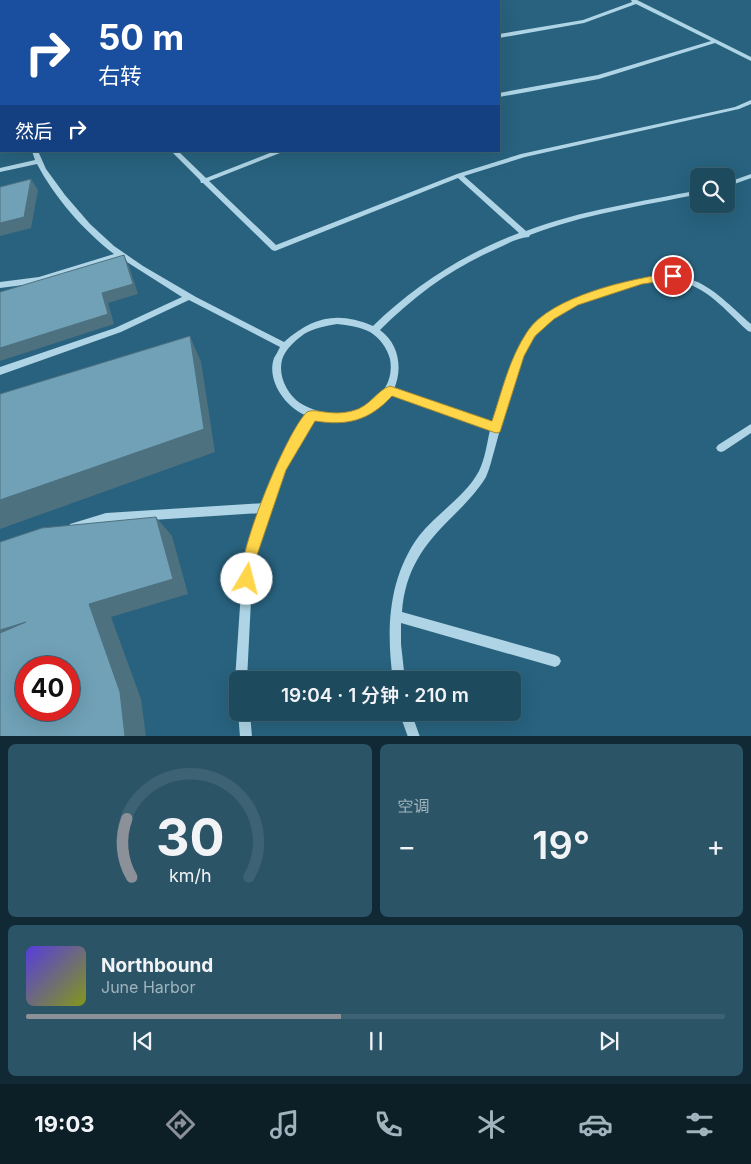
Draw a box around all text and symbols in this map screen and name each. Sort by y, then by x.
text: 50 m [98,16,184,58]
icon: right [15,20,80,85]
text: 右转 [98,63,142,89]
icon: right [63,115,91,143]
text: 然后 [15,120,53,143]
map controls [690,168,735,213]
button: search [690,168,735,213]
pin [652,255,694,297]
icon: arrive [659,262,687,290]
position arrow [220,552,272,604]
speed limit sign: 40 [15,656,80,721]
text: 19:04 · 1 分钟 · 210 m [281,684,469,707]
text: 空调 [398,796,430,816]
text: 30 [155,806,224,869]
text: 19° [532,822,590,868]
text: − [398,829,416,863]
text: + [706,829,725,863]
text: km/h [169,865,211,886]
text: Northbound [101,954,213,977]
text: June Harbor [101,977,195,997]
icon: previous [129,1027,157,1055]
icon: pause [362,1027,390,1055]
icon: next [595,1027,623,1055]
icon: directions [163,1107,198,1142]
icon: music [267,1107,302,1142]
icon: phone [371,1107,406,1142]
icon: climate [474,1107,509,1142]
icon: car [578,1107,613,1142]
icon: filters [682,1107,717,1142]
text: 19:03 [34,1111,95,1137]

